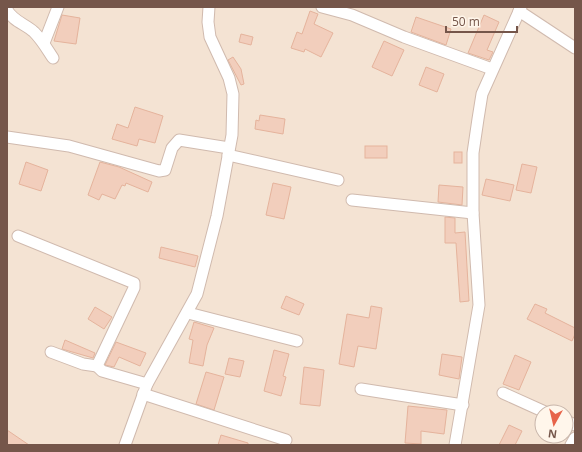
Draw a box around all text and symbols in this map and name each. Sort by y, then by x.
scale bar [446,8,517,34]
text: 50 m [452,13,480,30]
north arrow [534,404,574,444]
text: N [547,426,558,442]

